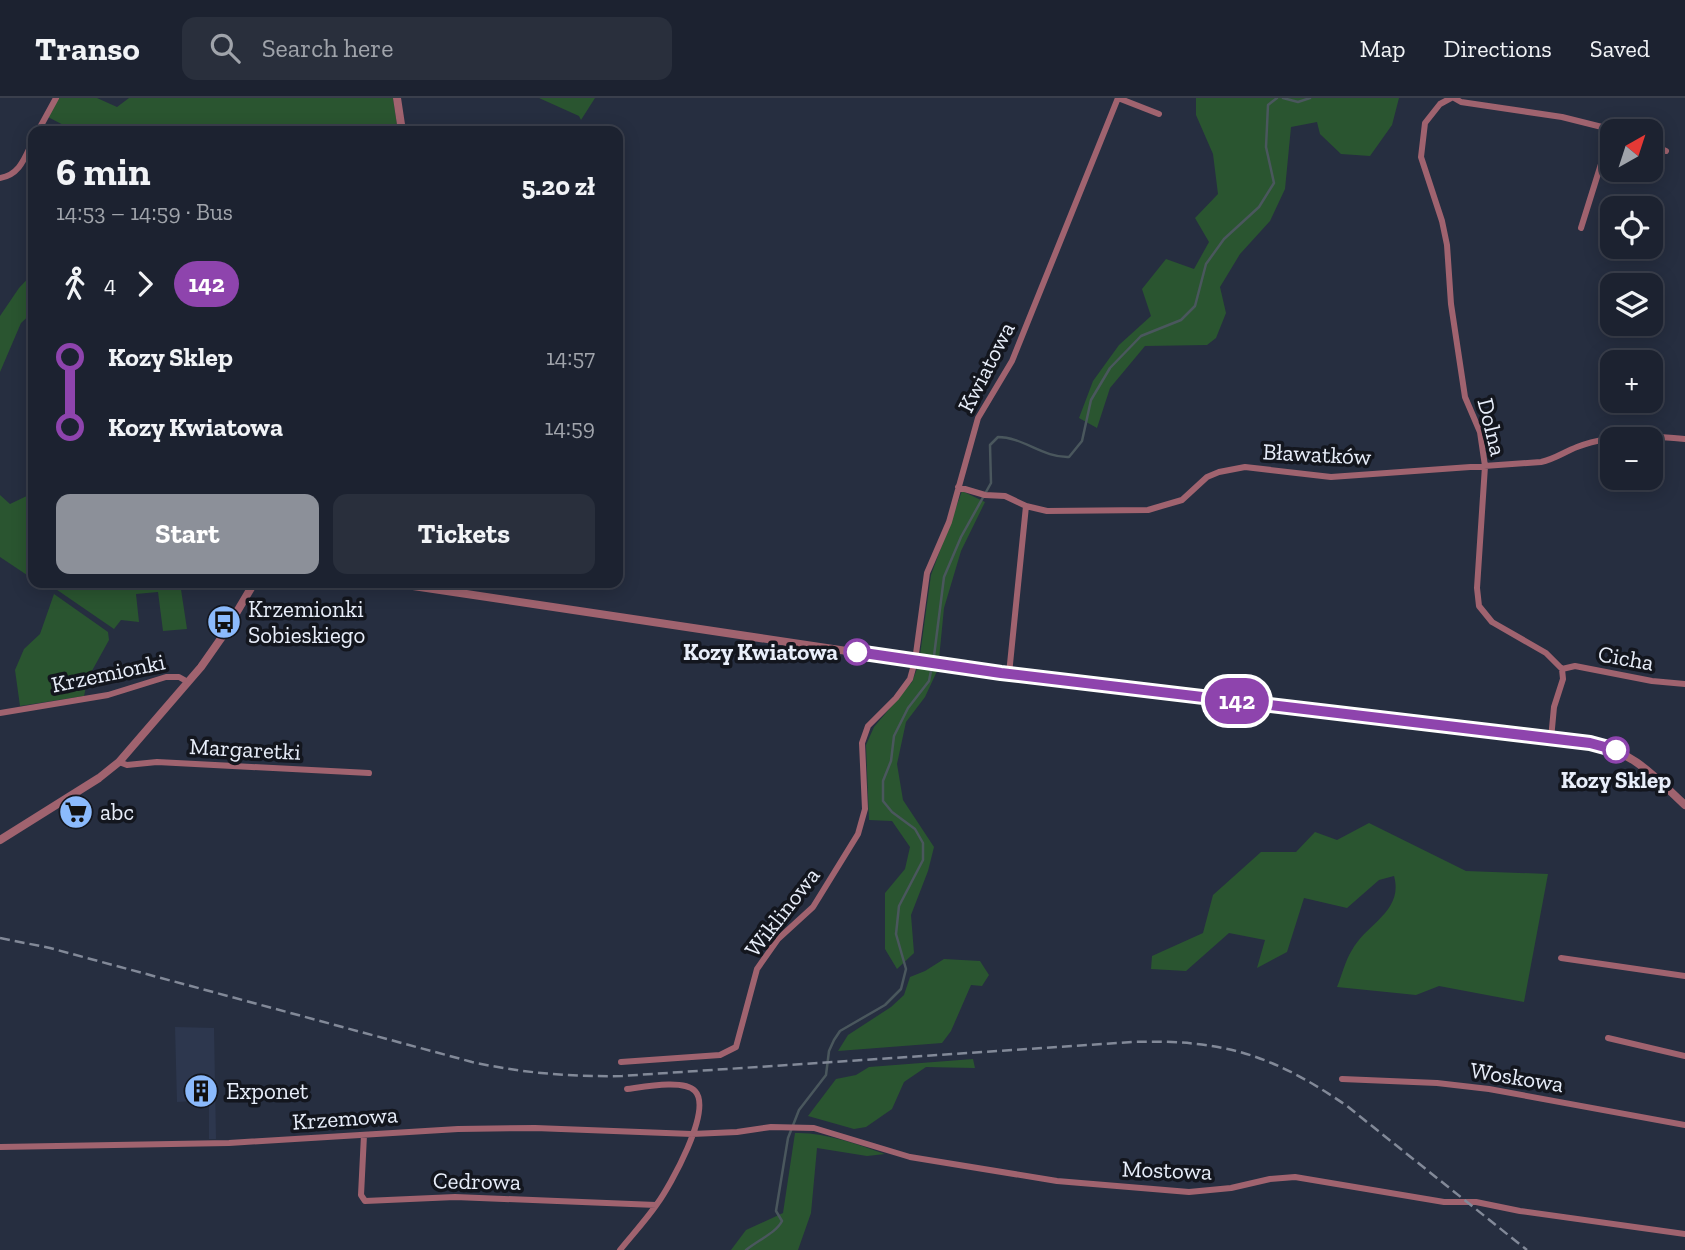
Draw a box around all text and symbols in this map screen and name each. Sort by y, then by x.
search box [182,17,672,80]
text: Transo [35,29,140,68]
icon: search [206,29,244,67]
text: Search here [262,32,393,64]
text: Map [1360,34,1406,63]
text: Directions [1444,34,1552,63]
text: Saved [1590,34,1650,63]
north arrow [1600,119,1662,182]
map controls [1600,119,1663,490]
text: 6 min [56,149,151,195]
text: 5.20 zł [522,170,595,202]
button: locate [1600,196,1663,259]
text: 14:53 – 14:59 · Bus [56,198,233,226]
icon: walk [56,265,94,303]
icon: forward [126,265,164,303]
text: 142 [188,269,225,298]
text: 4 [104,270,116,298]
button: layers [1600,273,1663,336]
street label: Kwiatowa [951,317,1021,417]
text: Kozy Sklep [108,341,233,373]
text: 14:57 [546,343,595,371]
button: + [1600,350,1663,413]
street label: Dolna [1471,395,1513,459]
text: Kozy Kwiatowa [108,411,283,443]
text: 14:59 [545,413,595,441]
button: − [1600,427,1663,490]
street label: Bławatków [1262,437,1372,471]
button: Start [56,494,319,574]
button: Tickets [333,494,595,574]
place label: Krzemionki Sobieskiego [248,595,365,649]
bus stop icon: Krzemionki Sobieskiego [205,603,243,641]
place label: Kozy Kwiatowa [683,638,838,666]
marker: Kozy Kwiatowa [844,639,870,665]
street label: Cicha [1596,639,1656,677]
street label: Krzemionki [49,647,167,699]
line badge: 142 [1197,678,1277,724]
text: 142 [1219,686,1255,715]
street label: Margaretki [188,732,302,766]
marker: Kozy Sklep [1603,737,1629,763]
place label: Kozy Sklep [1561,766,1671,794]
supermarket icon: abc [57,793,95,831]
place label: abc [100,798,134,826]
street label: Wiklinowa [738,862,826,962]
street label: Woskowa [1468,1056,1566,1098]
building icon: Exponet [182,1072,220,1110]
place label: Exponet [226,1077,309,1105]
street label: Krzemowa [291,1100,399,1136]
street label: Mostowa [1121,1154,1213,1186]
street label: Cedrowa [433,1166,521,1196]

